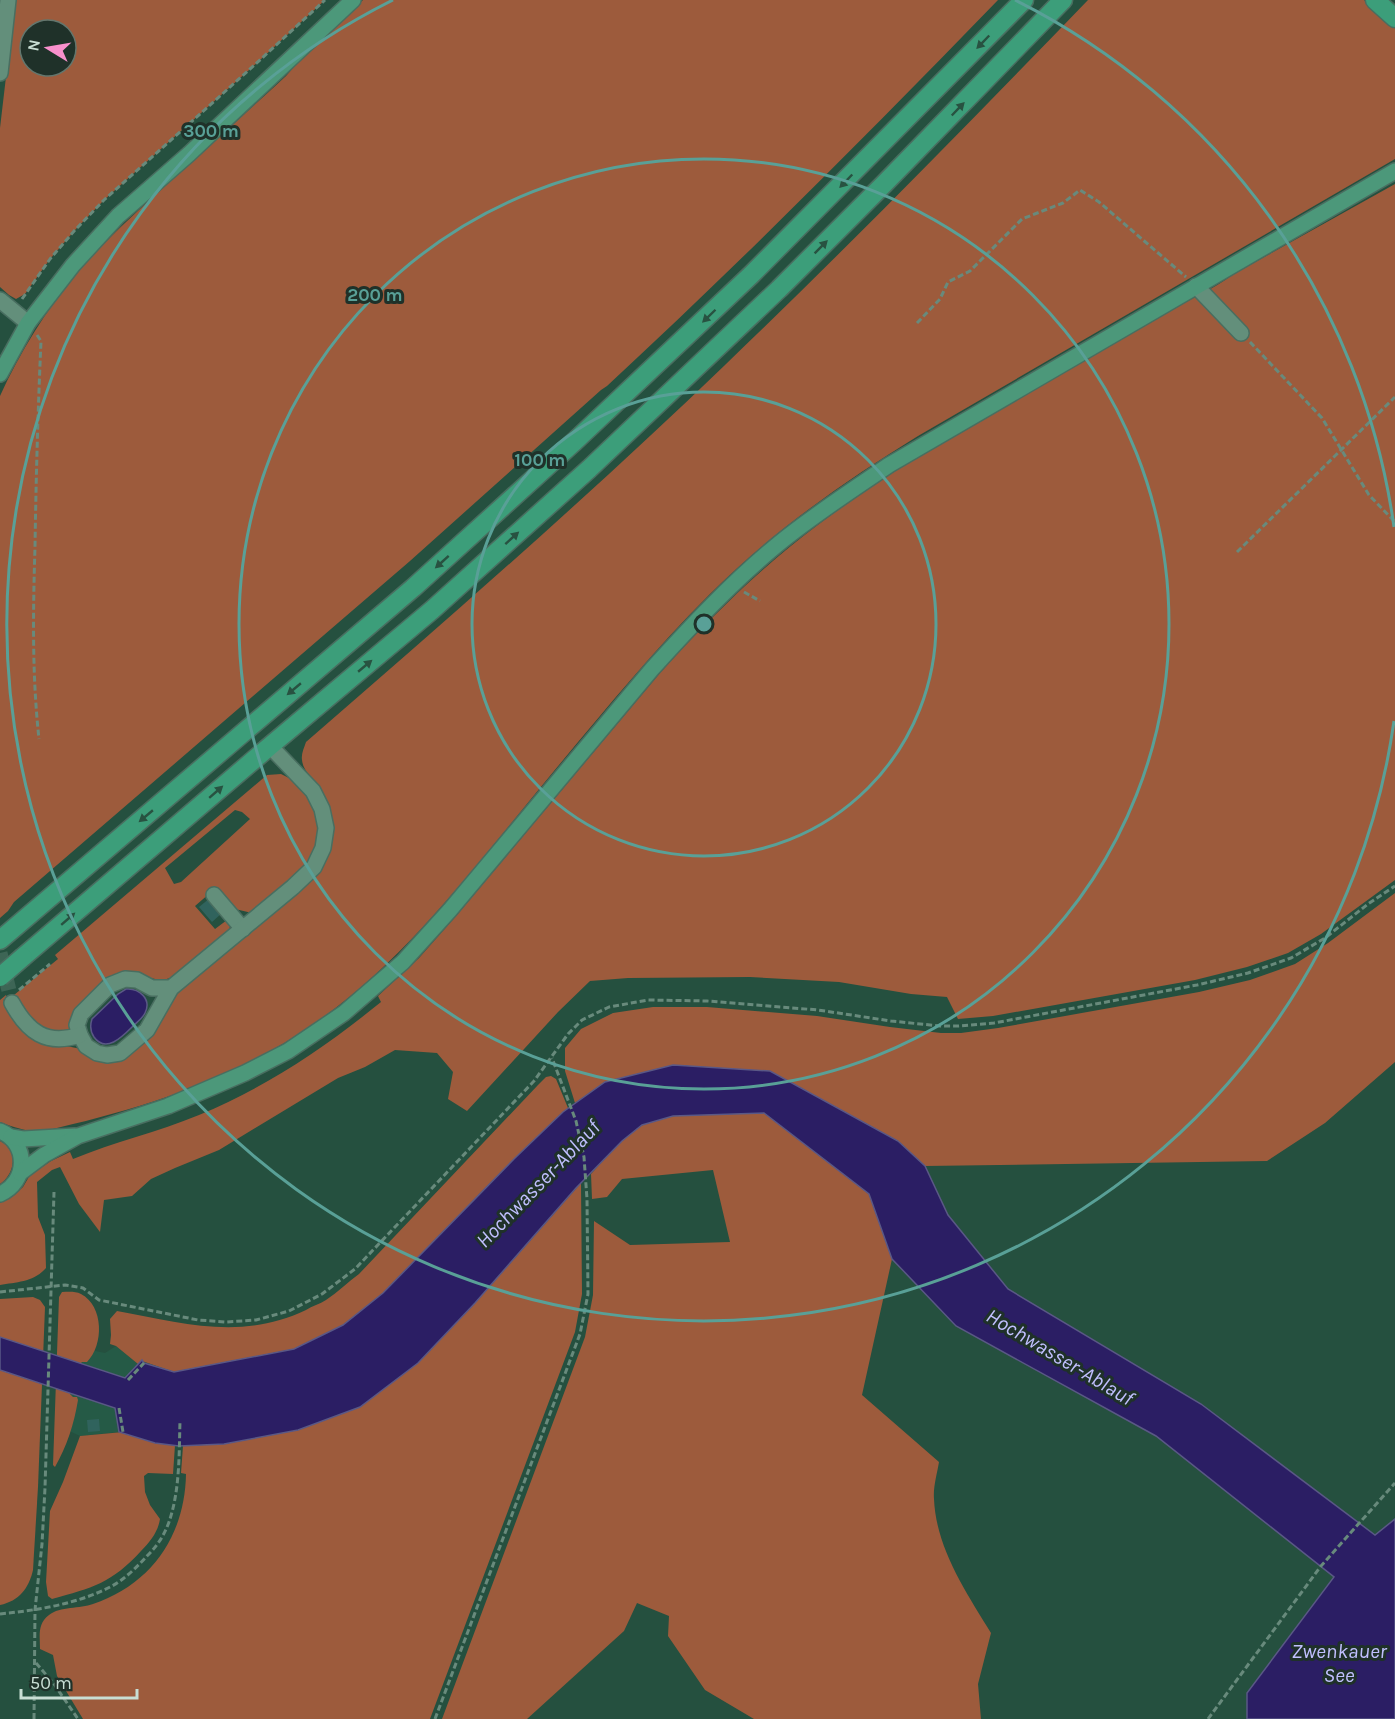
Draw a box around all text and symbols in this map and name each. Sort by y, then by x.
north arrow [18,18,78,78]
one-way arrow [976,34,990,48]
text: N [23,38,44,53]
one-way arrow [950,102,964,116]
text: 300 m [183,120,239,142]
one-way arrow [839,173,853,188]
one-way arrow [813,241,827,255]
text: 200 m [347,284,403,306]
one-way arrow [702,308,716,322]
text: 100 m [515,449,565,471]
one-way arrow [504,532,519,545]
one-way arrow [435,555,450,568]
centre of rings [694,614,714,634]
one-way arrow [357,660,372,673]
one-way arrow [287,682,302,695]
one-way arrow [208,786,223,799]
one-way arrow [138,809,154,822]
one-way arrow [60,913,75,926]
water label: Hochwasser-Ablauf [471,1114,606,1253]
water label: Hochwasser-Ablauf [982,1304,1139,1411]
water label: Zwenkauer See [1291,1639,1388,1687]
scale bar [21,1662,136,1700]
text: 50 m [30,1672,72,1694]

